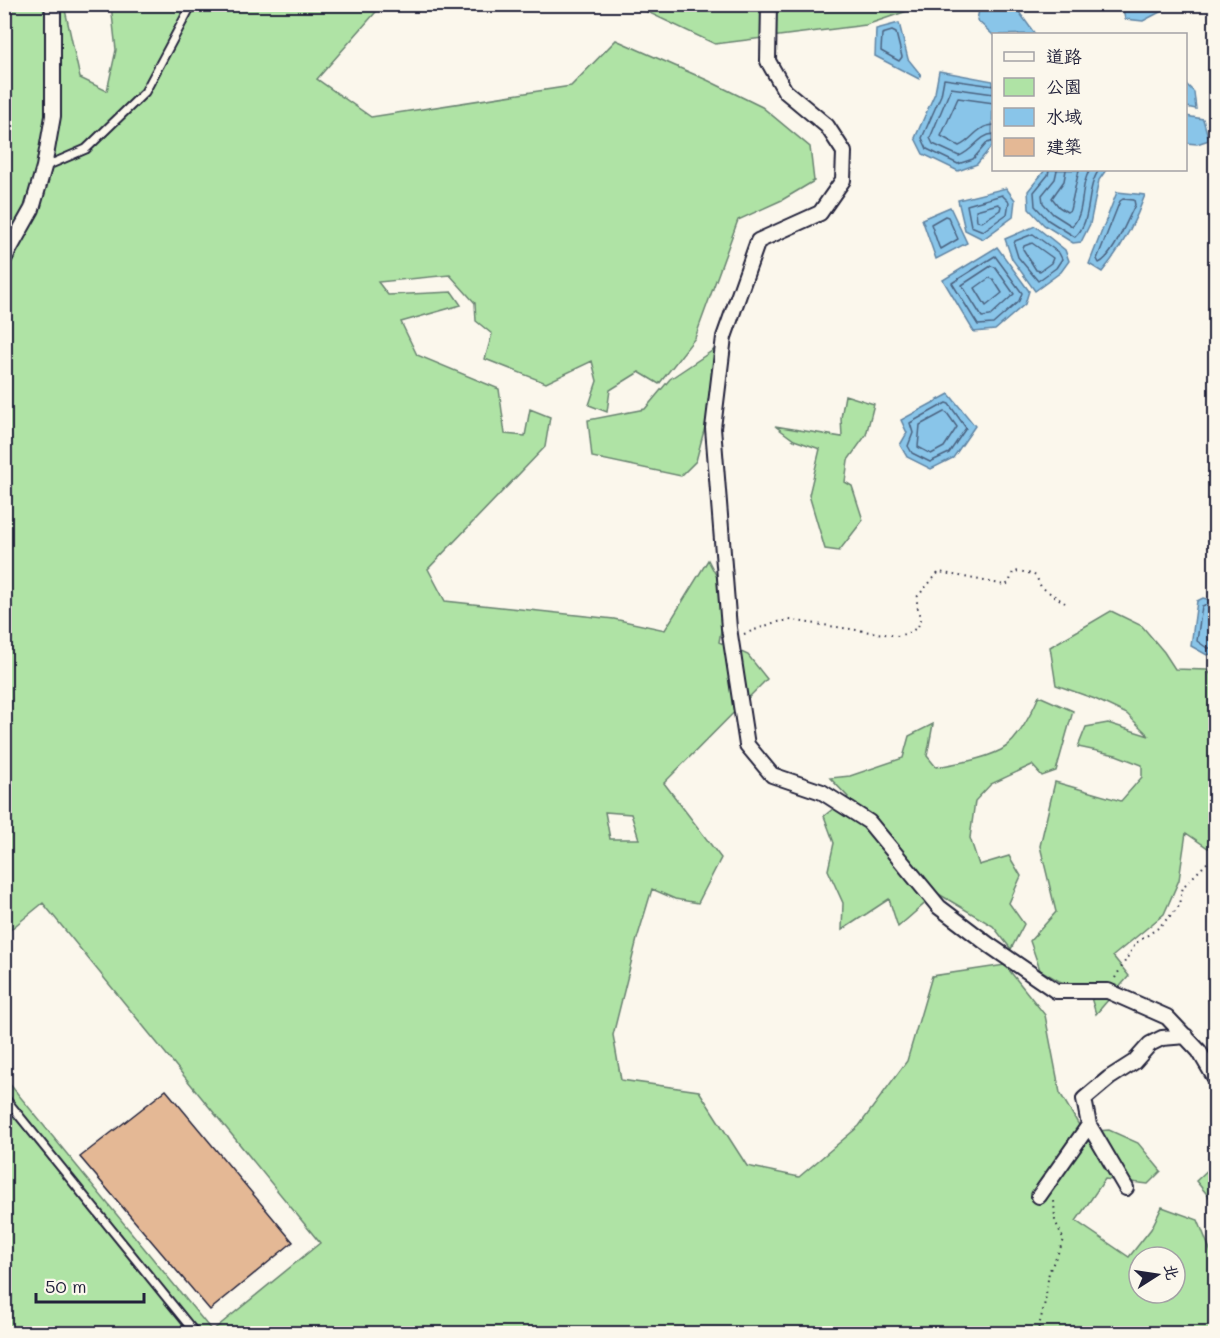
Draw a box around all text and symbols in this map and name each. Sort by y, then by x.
legend [992,33,1187,171]
text: 道路 [1046,44,1082,68]
text: 公園 [1046,74,1082,98]
text: 水域 [1046,104,1082,128]
text: 建築 [1046,134,1082,158]
north arrow [1127,1245,1187,1305]
text: 北 [1160,1262,1184,1282]
scale bar [36,1266,144,1304]
text: 50 m [45,1274,87,1298]

